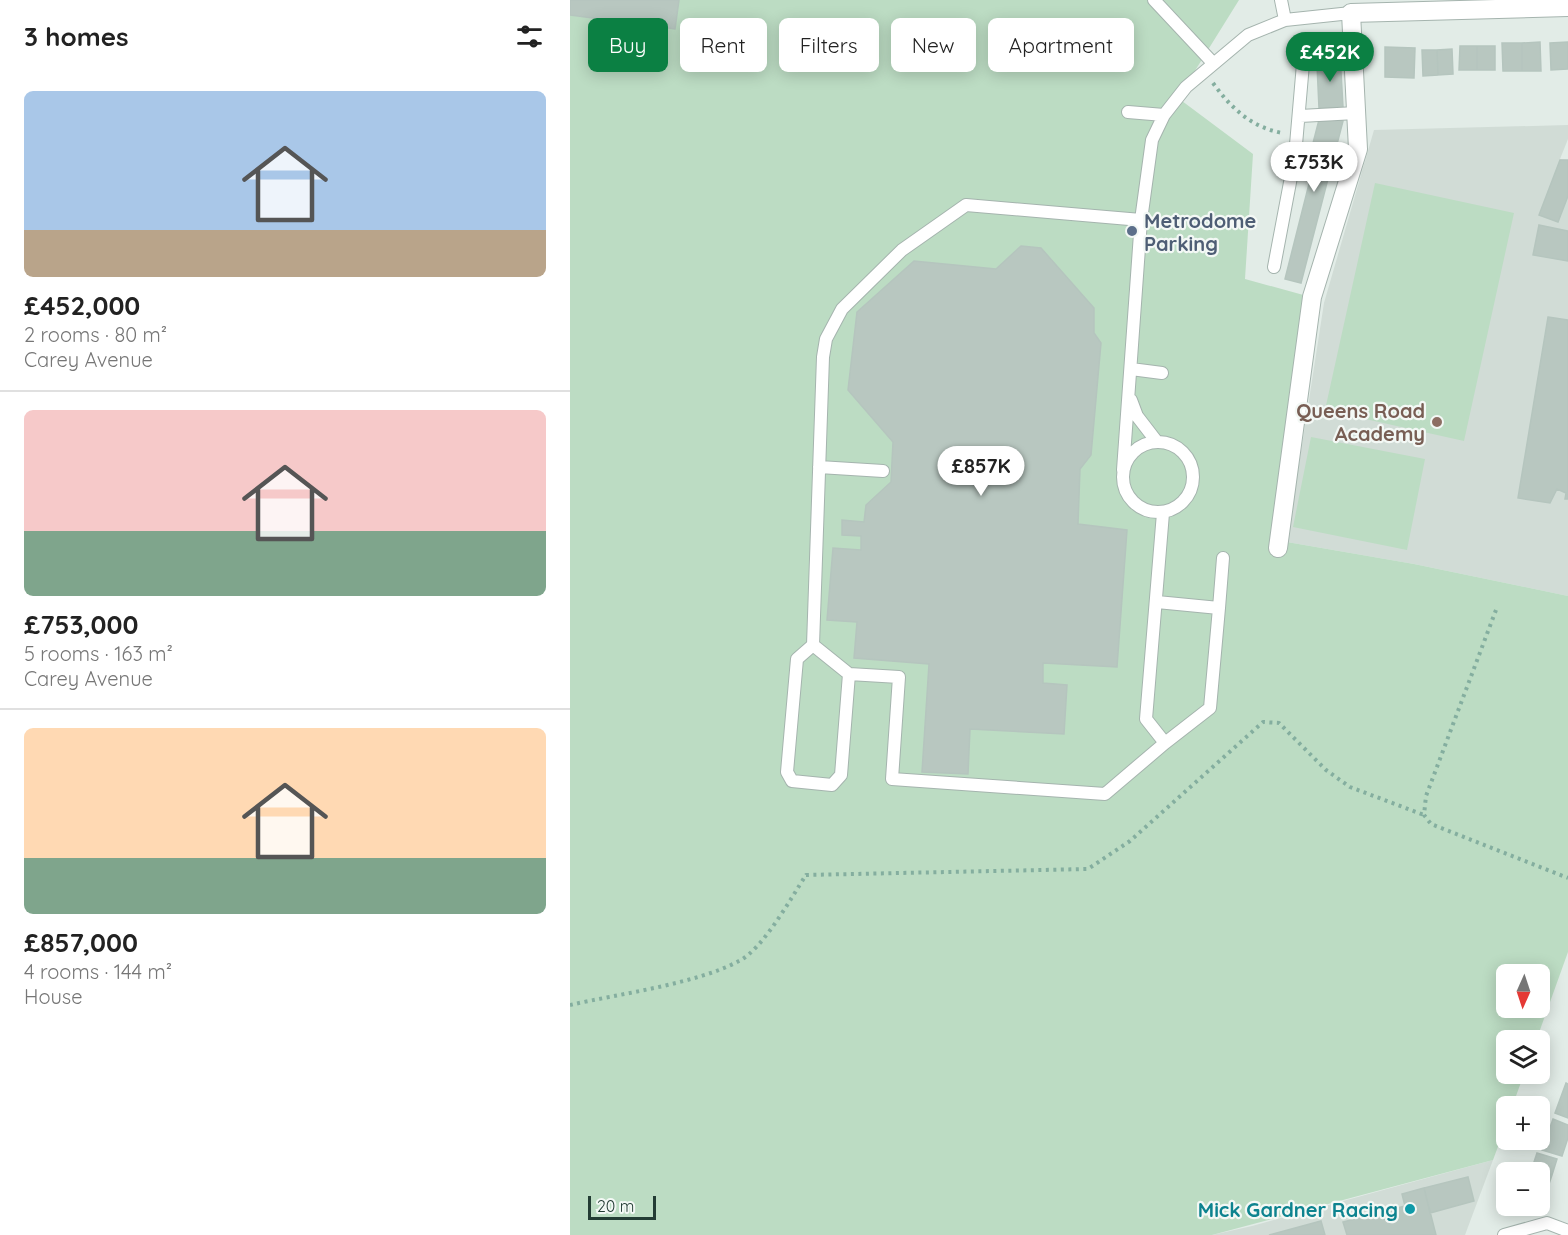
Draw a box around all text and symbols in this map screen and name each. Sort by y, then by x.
chip: Buy [588,18,668,72]
chip: Rent [680,18,767,72]
chip: Filters [779,18,879,72]
chip: New [891,18,976,72]
chip: Apartment [988,18,1134,72]
text: 3 homes [24,20,129,53]
icon: filters [513,20,546,53]
pin: £452K [1288,32,1372,83]
text: £452K [1300,39,1360,64]
icon: home [231,130,339,238]
pin: £753K [1272,142,1356,193]
text: £753K [1285,149,1343,174]
place label: Metrodome Parking [1144,208,1256,256]
marker: Metrodome Parking [1125,224,1139,238]
text: £452,000 [24,289,140,322]
text: 2 rooms · 80 m² [24,322,167,347]
text: Carey Avenue [24,347,153,372]
place label: Queens Road Academy [1296,398,1425,446]
marker: Queens Road Academy [1430,415,1444,429]
pin: £857K [939,446,1023,497]
icon: home [231,449,339,557]
text: £857K [951,453,1011,478]
text: £753,000 [24,608,138,641]
text: 5 rooms · 163 m² [24,641,173,666]
text: Carey Avenue [24,666,153,691]
icon: home [231,767,339,875]
text: £857,000 [24,926,138,959]
text: 4 rooms · 144 m² [24,959,172,984]
north arrow [1496,964,1550,1018]
map controls [1496,964,1550,1216]
text: House [24,984,83,1009]
button: layers [1496,1030,1550,1084]
button: + [1496,1096,1550,1150]
button: − [1496,1162,1550,1216]
scale bar [588,1193,656,1220]
text: 20 m [597,1196,634,1216]
place label: Mick Gardner Racing [1198,1197,1398,1222]
marker: Mick Gardner Racing [1403,1202,1417,1216]

